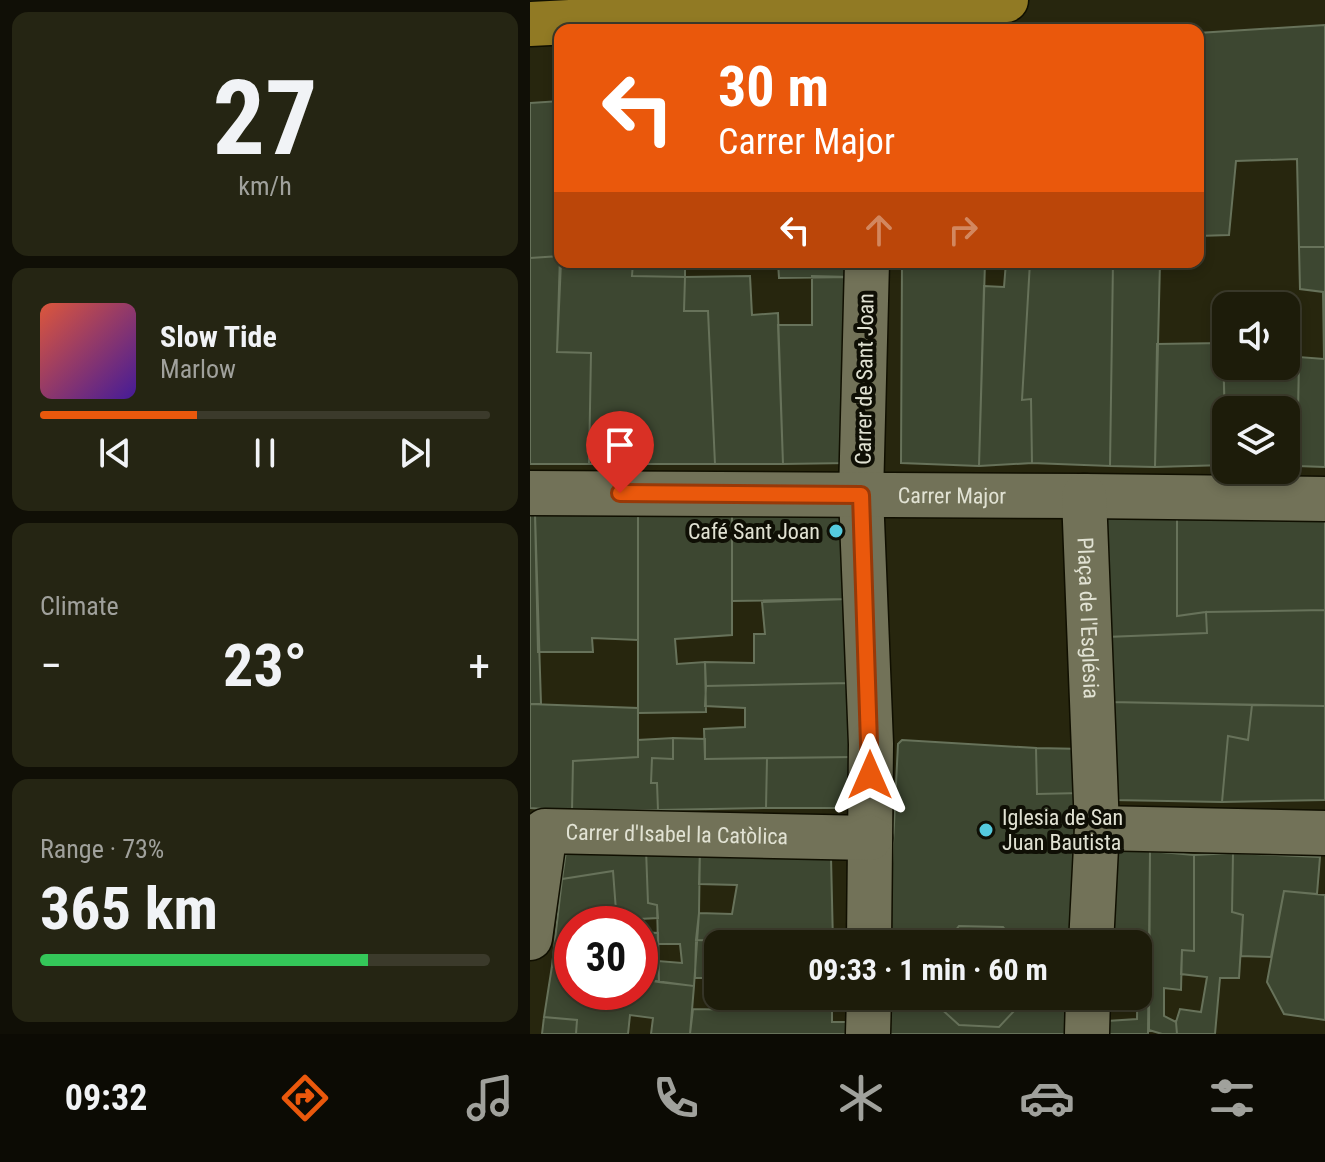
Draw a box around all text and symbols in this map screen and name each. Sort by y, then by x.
text: 30 m [718,54,829,120]
icon: left [586,56,690,160]
text: 27 [212,58,318,179]
text: Carrer Major [718,121,895,163]
text: km/h [238,171,292,201]
icon: left [773,208,817,252]
icon: ahead [857,208,901,252]
icon: right [941,208,985,252]
map controls [1212,292,1300,484]
button: sound [1212,292,1300,380]
street label: Carrer de Sant Joan [851,293,878,465]
text: Slow Tide [160,319,277,354]
text: Marlow [160,354,236,384]
button: layers [1212,396,1300,484]
pin [586,411,654,493]
icon: arrive [598,423,642,467]
icon: previous [93,431,137,475]
icon: pause [243,431,287,475]
icon: next [393,431,437,475]
street label: Carrer Major [898,483,1006,509]
place label: Café Sant Joan [688,519,820,544]
marker: Café Sant Joan [827,522,845,540]
street label: Plaça de l'Església [1073,537,1104,699]
text: Climate [40,591,119,621]
text: 23° [223,630,307,701]
text: − [40,640,62,692]
text: + [468,640,490,692]
position arrow [828,733,912,817]
place label: Iglesia de San Juan Bautista [1002,805,1123,855]
street label: Carrer d'Isabel la Catòlica [565,819,788,849]
marker: Iglesia de San Juan Bautista [977,821,995,839]
text: Range · 73% [40,834,164,864]
text: 365 km [40,873,218,944]
speed limit sign: 30 [554,906,658,1010]
text: 09:33 · 1 min · 60 m [808,952,1048,987]
icon: directions [277,1070,333,1126]
icon: music [462,1070,518,1126]
icon: phone [648,1070,704,1126]
icon: climate [833,1070,889,1126]
icon: car [1019,1070,1075,1126]
icon: filters [1204,1070,1260,1126]
text: 09:32 [65,1077,147,1119]

